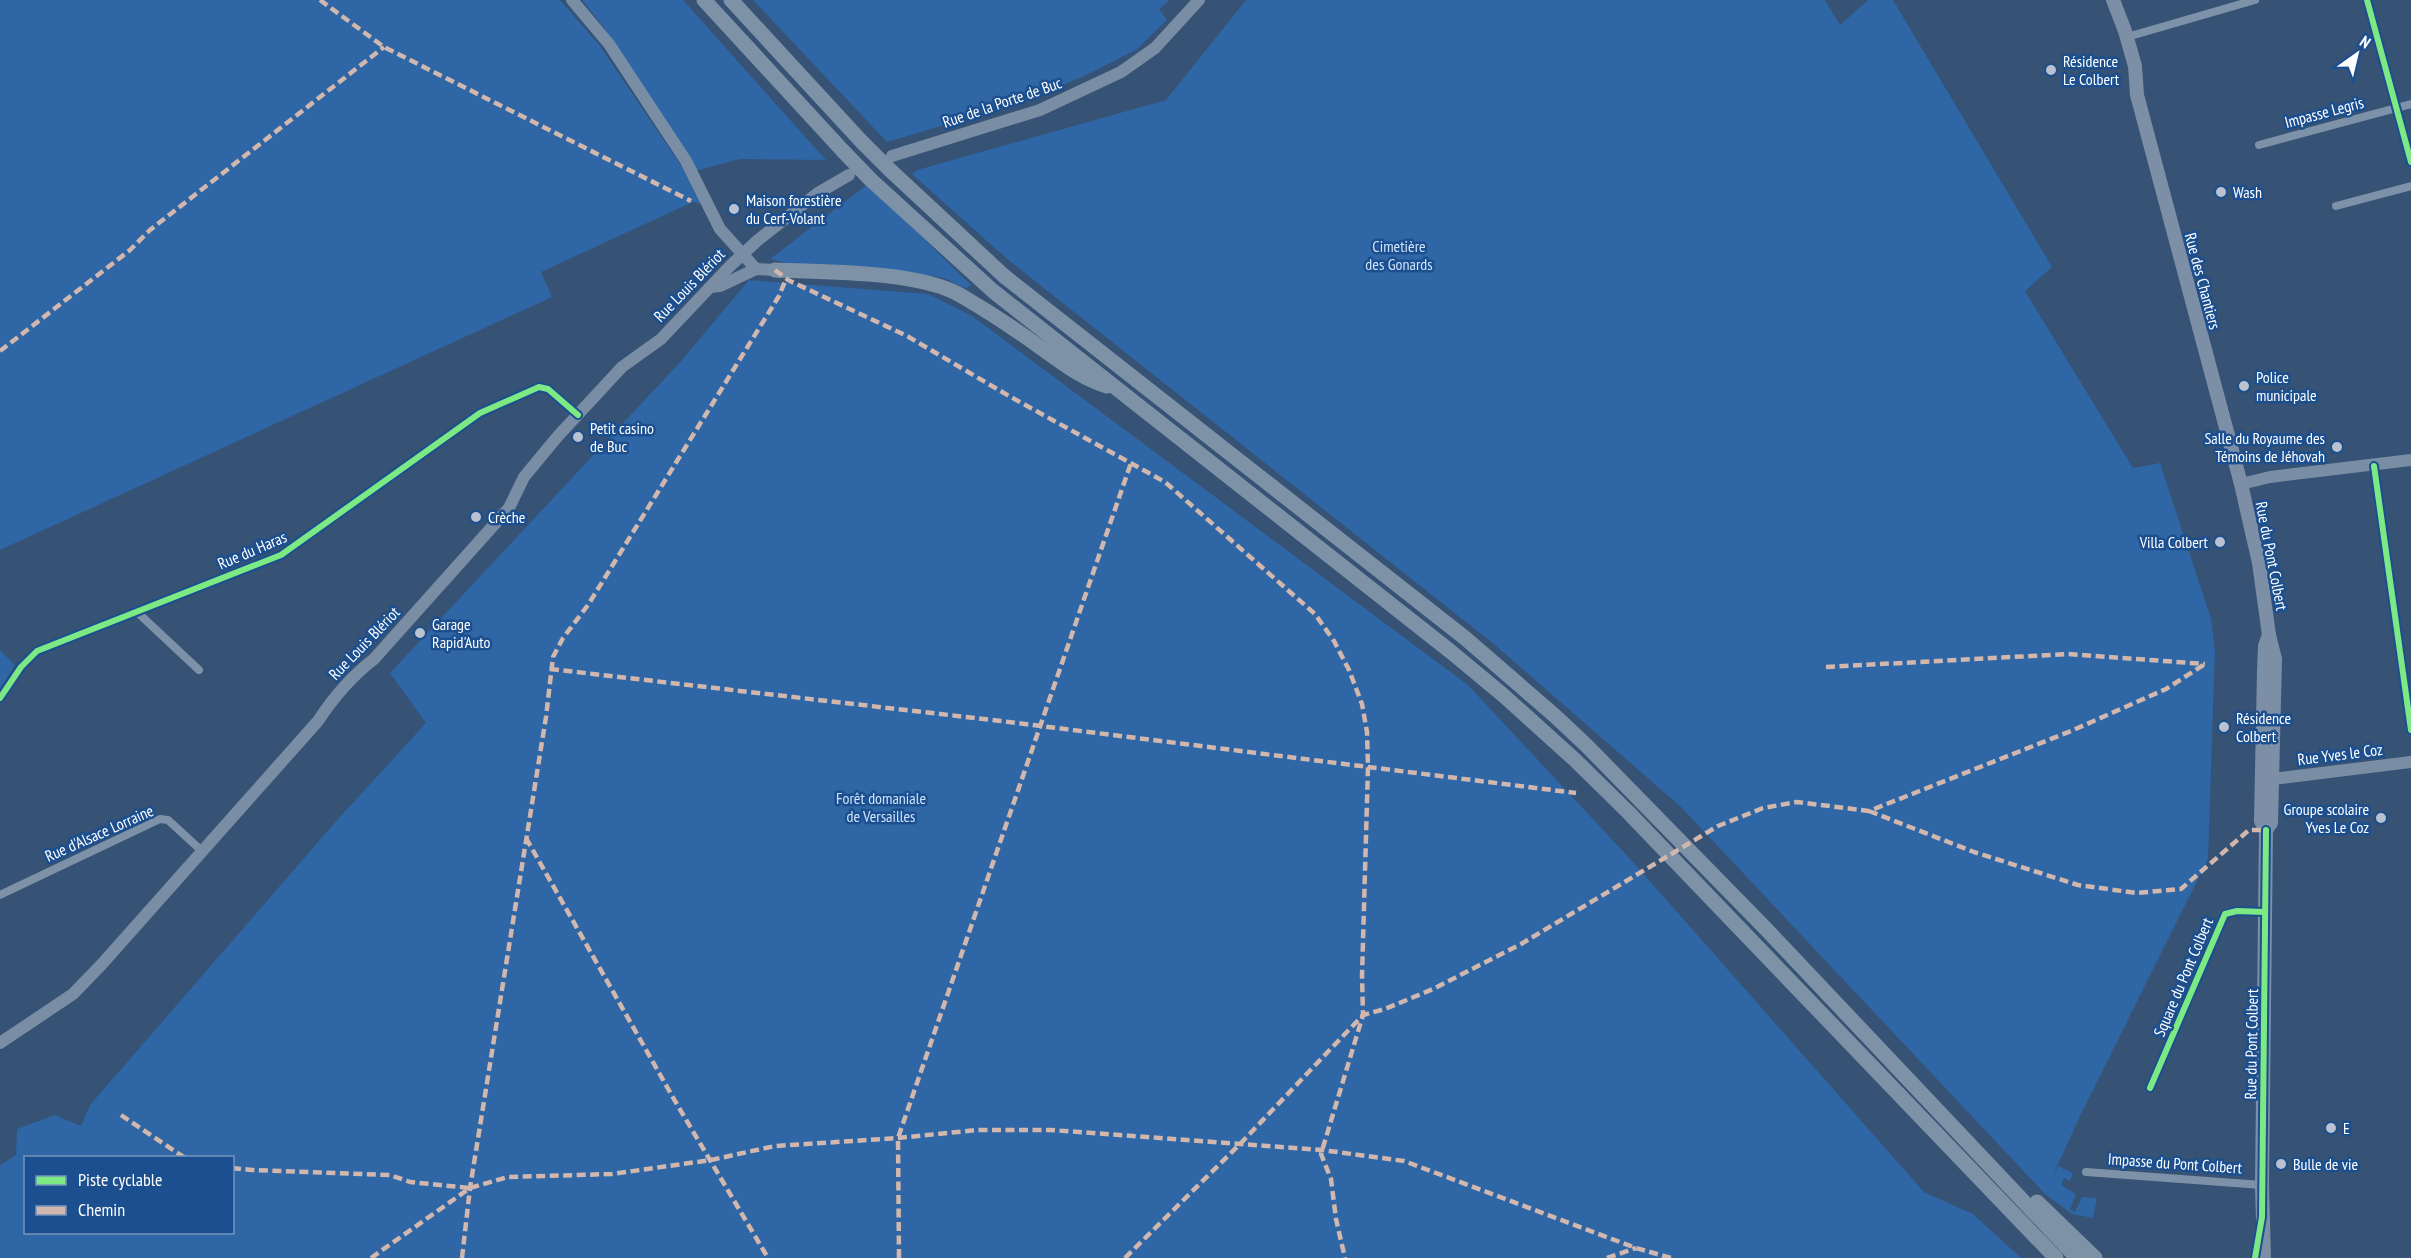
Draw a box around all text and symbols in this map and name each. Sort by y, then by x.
north arrow [2327,24,2387,84]
text: N [2356,31,2375,52]
place label: Résidence Le Colbert [2063,51,2120,89]
marker: Résidence Le Colbert [2044,63,2058,77]
street label: Rue de la Porte de Buc [940,72,1065,132]
street label: Impasse Legris [2282,92,2366,132]
place label: Wash [2233,182,2262,202]
marker: Wash [2214,185,2228,199]
place label: Maison forestière du Cerf-Volant [746,190,842,228]
marker: Maison forestière du Cerf-Volant [727,202,741,216]
street label: Rue des Chantiers [2181,231,2225,331]
park label: Cimetière des Gonards [1365,236,1433,274]
street label: Rue Louis Blériot [649,244,729,326]
place label: Police municipale [2256,367,2317,405]
marker: Police municipale [2237,379,2251,393]
place label: Petit casino de Buc [590,418,654,456]
place label: Salle du Royaume des Témoins de Jéhovah [2205,428,2325,466]
marker: Petit casino de Buc [571,430,585,444]
marker: Salle du Royaume des Témoins de Jéhovah [2330,440,2344,454]
street label: Rue du Pont Colbert [2252,500,2292,613]
place label: Crèche [488,507,525,527]
marker: Crèche [469,510,483,524]
street label: Rue du Haras [214,527,290,573]
place label: Villa Colbert [2139,532,2209,552]
marker: Villa Colbert [2213,535,2227,549]
street label: Rue Louis Blériot [324,602,404,684]
place label: Garage Rapid'Auto [432,614,491,652]
marker: Garage Rapid'Auto [413,626,427,640]
place label: Résidence Colbert [2236,708,2291,746]
marker: Résidence Colbert [2217,720,2231,734]
street label: Rue Yves le Coz [2296,739,2384,769]
park label: Forêt domaniale de Versailles [836,788,926,826]
place label: Groupe scolaire Yves Le Coz [2284,799,2369,837]
street label: Rue d'Alsace Lorraine [42,800,156,866]
marker: Groupe scolaire Yves Le Coz [2374,811,2388,825]
street label: Square du Pont Colbert [2149,914,2217,1040]
street label: Rue du Pont Colbert [2240,988,2262,1099]
place label: E [2343,1118,2350,1138]
marker: E [2324,1121,2338,1135]
street label: Impasse du Pont Colbert [2107,1148,2243,1178]
place label: Bulle de vie [2293,1154,2358,1174]
legend [24,1156,234,1234]
marker: Bulle de vie [2274,1157,2288,1171]
text: Piste cyclable [78,1168,162,1191]
text: Chemin [78,1198,125,1221]

